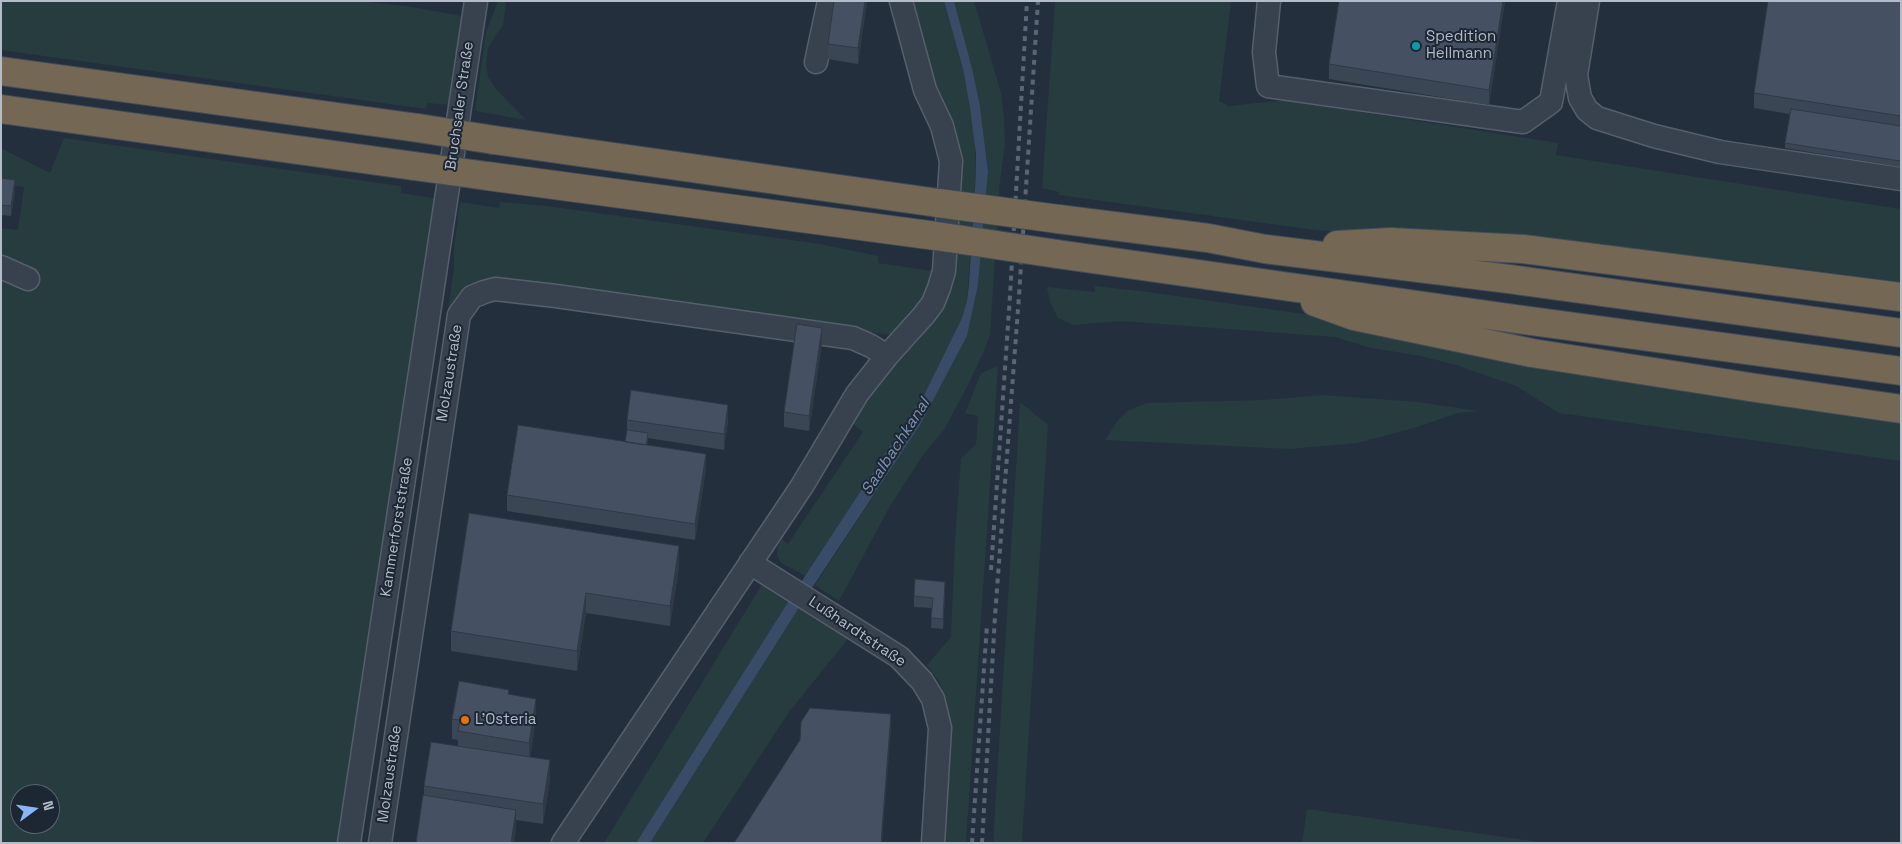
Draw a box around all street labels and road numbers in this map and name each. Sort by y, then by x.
street label: Bruchsaler Straße [442,40,478,172]
street label: Molzaustraße [433,323,467,423]
street label: Kammerforststraße [377,456,417,598]
street label: Lußhardtstraße [805,593,909,671]
street label: Molzaustraße [374,724,406,824]

